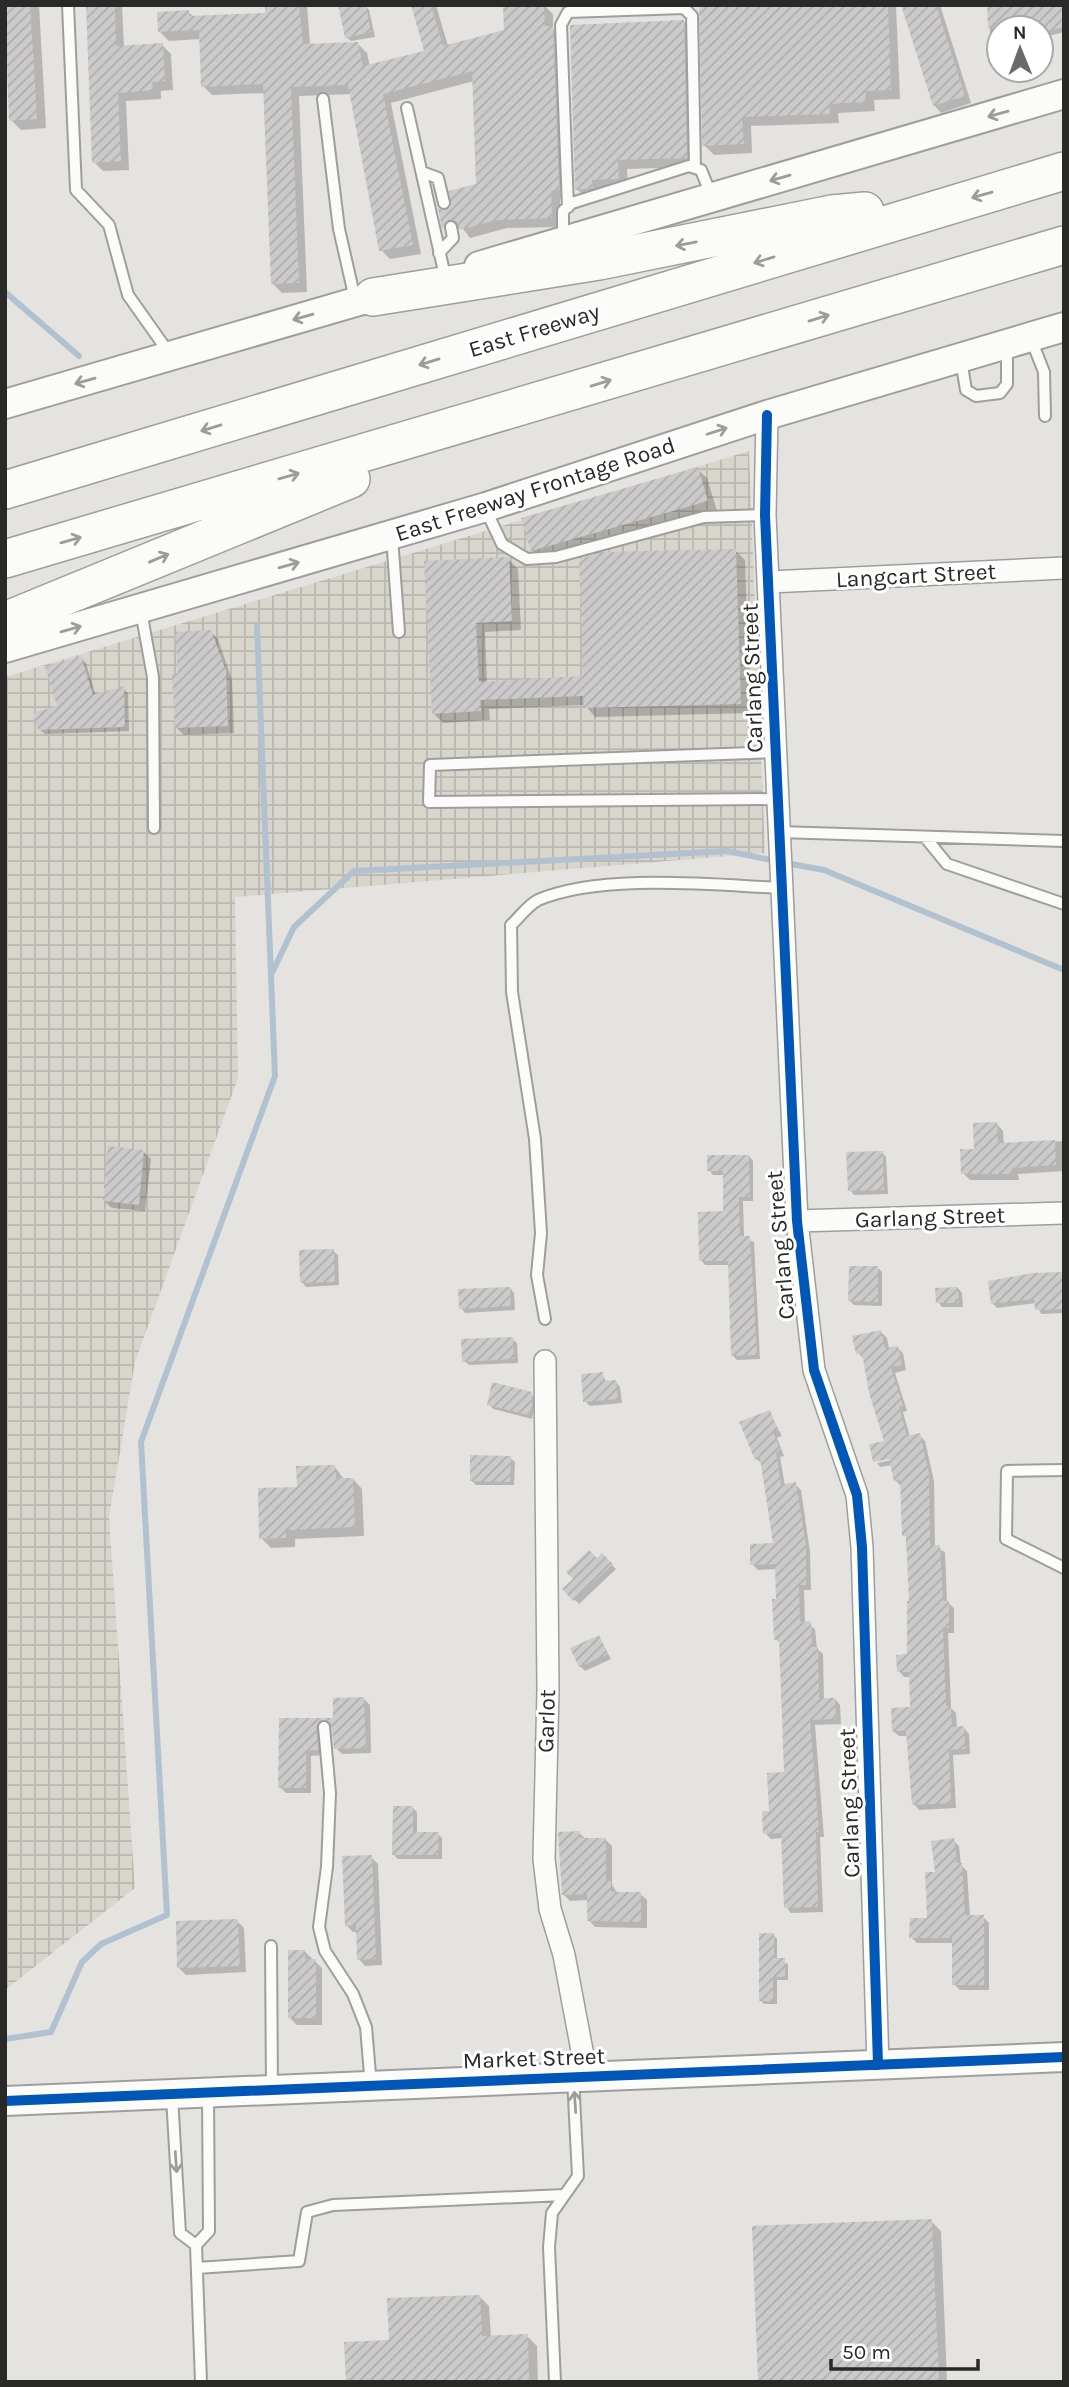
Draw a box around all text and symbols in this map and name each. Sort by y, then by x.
north arrow [985,14,1055,84]
text: N [1013,22,1027,44]
one-way arrow [988,108,1010,121]
one-way arrow [769,173,791,186]
one-way arrow [971,189,993,202]
one-way arrow [675,238,698,251]
one-way arrow [753,255,775,268]
street label: East Freeway [465,298,603,363]
one-way arrow [808,311,830,324]
one-way arrow [292,312,314,325]
one-way arrow [418,356,440,369]
one-way arrow [74,375,96,388]
one-way arrow [590,376,612,389]
one-way arrow [201,423,223,435]
one-way arrow [705,424,727,437]
street label: East Freeway Frontage Road [392,431,678,548]
one-way arrow [278,468,300,481]
one-way arrow [59,533,81,546]
one-way arrow [148,551,169,564]
one-way arrow [278,557,300,570]
street label: Langcart Street [835,558,997,593]
street label: Carlang Street [736,602,769,753]
one-way arrow [59,622,81,635]
street label: Carlang Street [760,1169,800,1321]
street label: Garlang Street [854,1201,1006,1234]
street label: Garlot [532,1688,561,1753]
street label: Carlang Street [833,1727,866,1878]
street label: Market Street [462,2043,606,2074]
one-way arrow [568,2090,581,2113]
one-way arrow [169,2150,182,2173]
scale bar [831,2328,978,2372]
text: 50 m [842,2340,891,2364]

